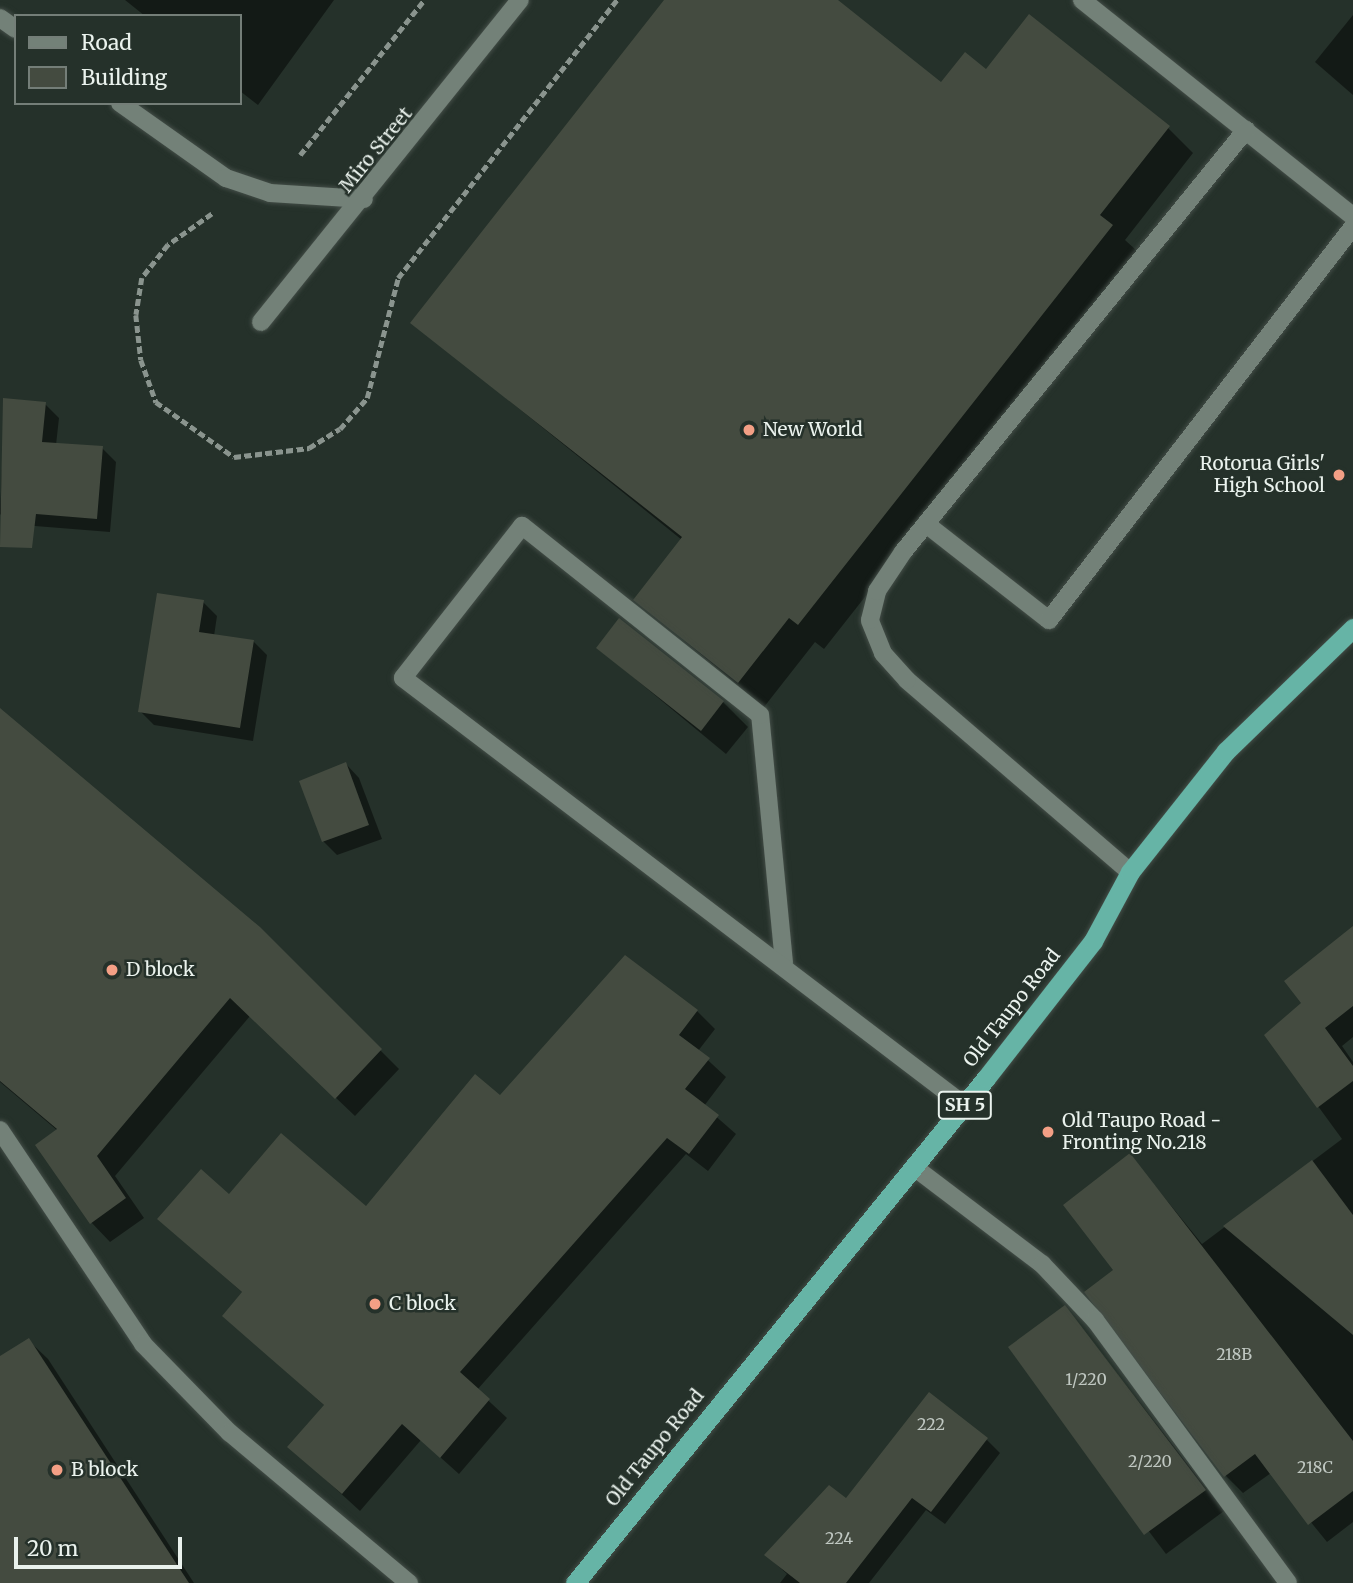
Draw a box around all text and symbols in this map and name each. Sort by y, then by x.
legend [14,14,242,105]
text: Road [81,29,132,56]
text: Building [81,64,167,91]
street label: Miro Street [335,103,417,197]
place label: New World [763,419,863,441]
marker: New World [741,422,757,438]
place label: Rotorua Girls' High School [1199,453,1325,497]
marker: Rotorua Girls' High School [1331,467,1347,483]
street label: Old Taupo Road [959,944,1065,1072]
place label: D block [126,959,195,981]
marker: D block [104,962,120,978]
road number: SH 5 [937,1090,993,1120]
place label: Old Taupo Road - Fronting No.218 [1062,1110,1221,1154]
marker: Old Taupo Road - Fronting No.218 [1040,1124,1056,1140]
place label: C block [389,1293,456,1315]
marker: C block [367,1296,383,1312]
house number: 218B [1216,1344,1252,1364]
house number: 1/220 [1065,1369,1107,1389]
street label: Old Taupo Road [601,1385,709,1511]
house number: 222 [917,1414,945,1434]
house number: 2/220 [1128,1451,1172,1471]
house number: 218C [1297,1457,1333,1477]
place label: B block [71,1459,138,1481]
marker: B block [49,1462,65,1478]
scale bar [18,1524,186,1568]
house number: 224 [825,1528,853,1548]
text: 20 m [27,1535,78,1562]

